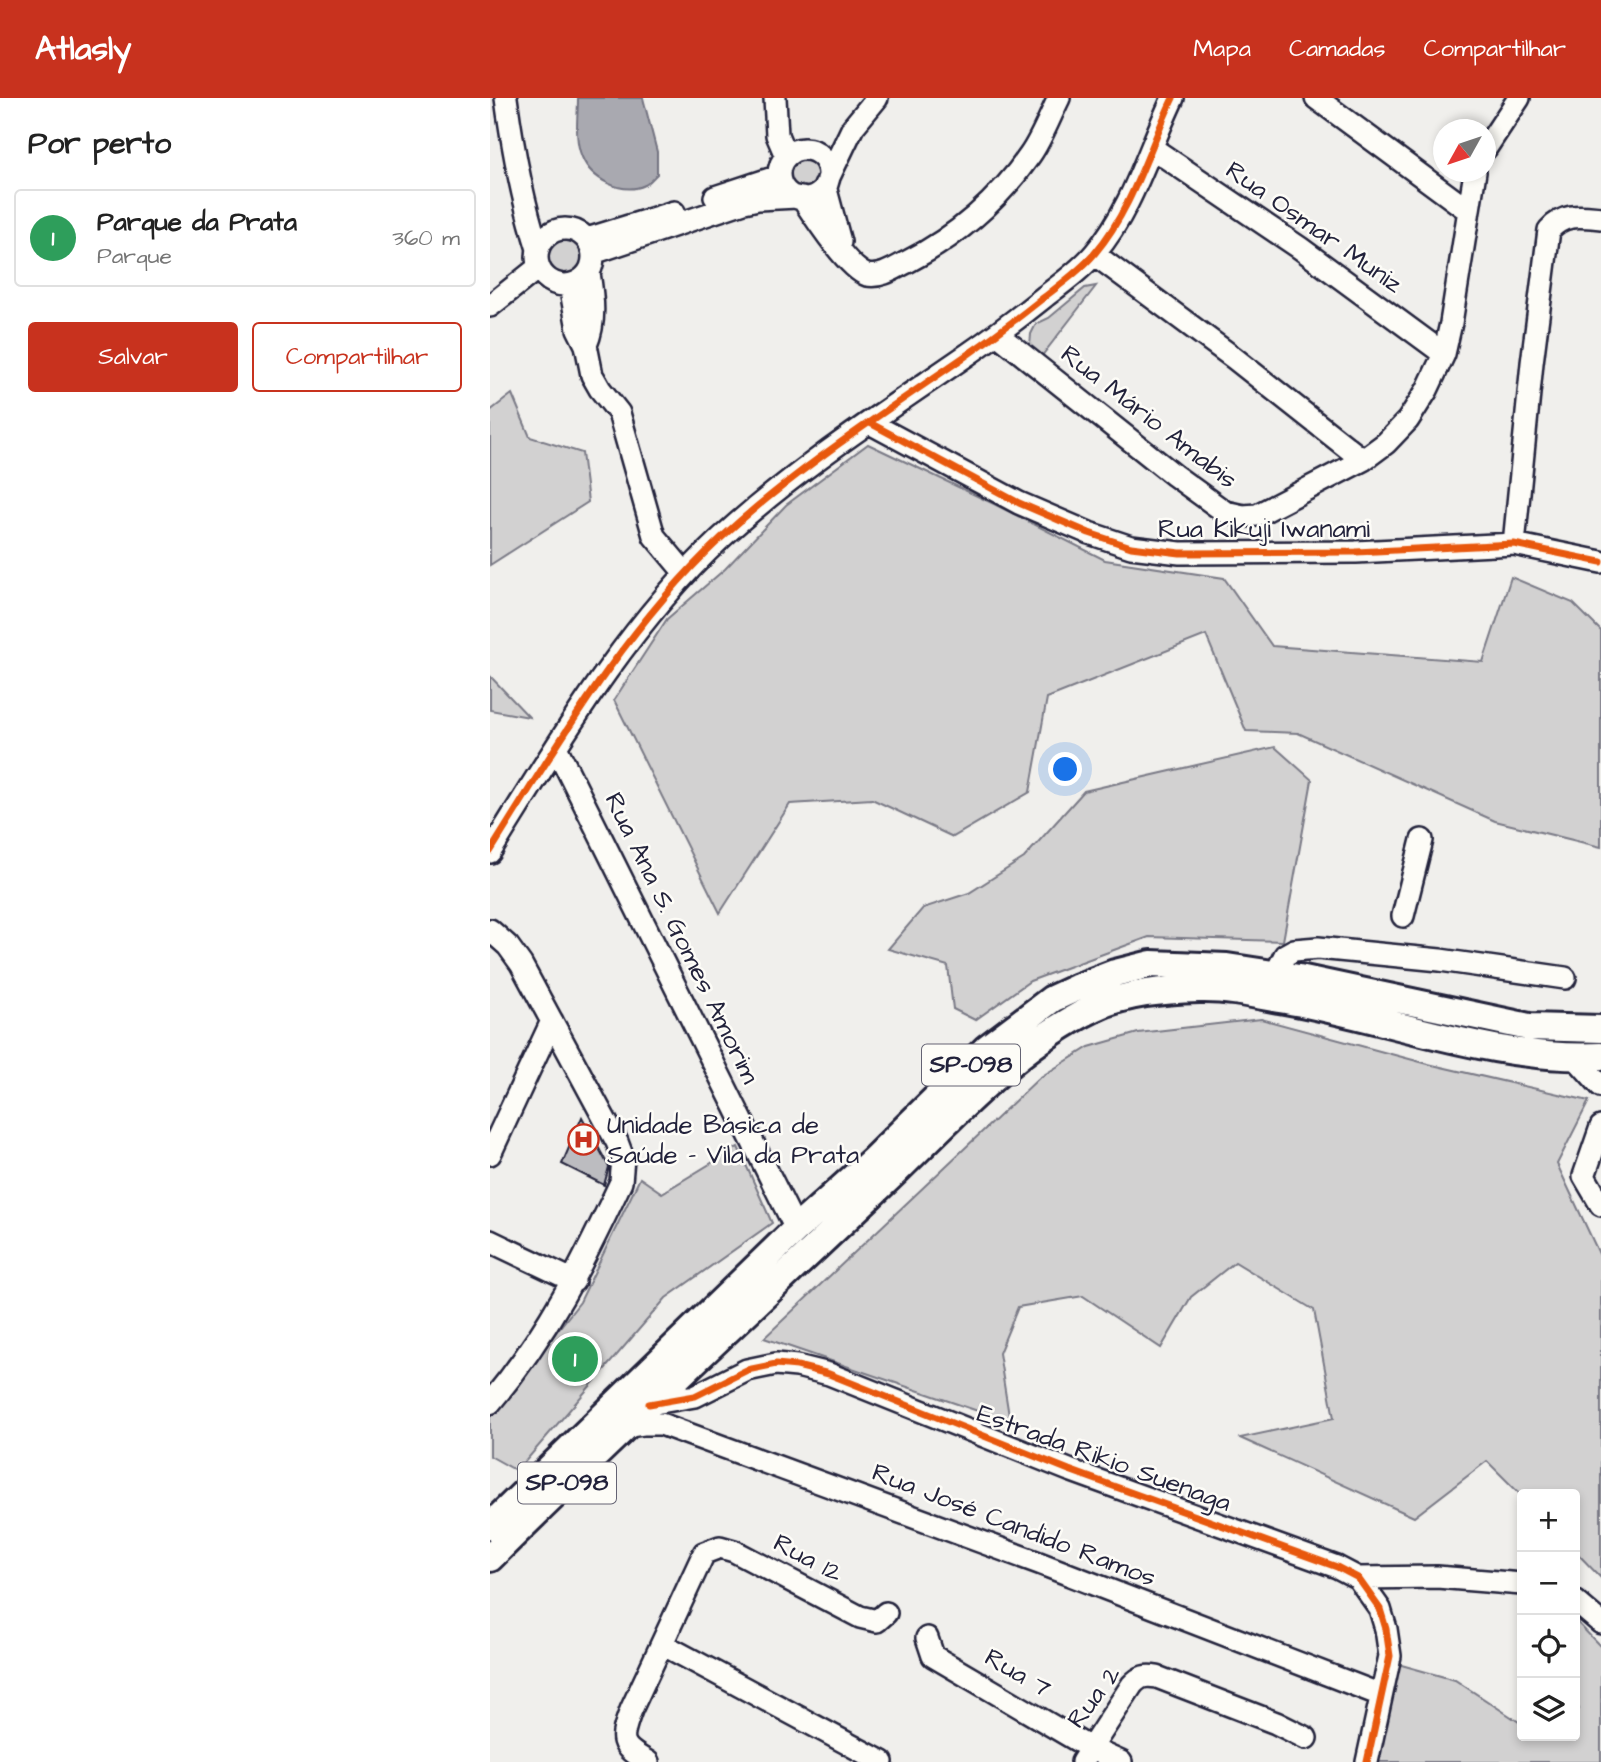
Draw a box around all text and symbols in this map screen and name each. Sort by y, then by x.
text: Atlasly [35,26,131,72]
text: Mapa [1193,32,1251,66]
text: Camadas [1289,32,1386,66]
text: Compartilhar [1424,32,1566,66]
north arrow [1433,119,1496,182]
text: Por perto [28,123,171,165]
street label: Rua Osmar Muniz [1218,152,1410,302]
text: Parque da Prata [97,204,297,240]
text: 1 [52,222,54,254]
text: 360 m [392,222,460,254]
text: Parque [97,240,172,272]
button: Salvar [28,322,238,392]
button: Compartilhar [252,322,462,392]
street label: Rua Mário Amabis [1053,337,1245,497]
street label: Rua Kikuji Iwanami [1158,511,1370,547]
your location [1048,752,1082,786]
street label: Rua Ana S. Gomes Amorim [596,786,769,1090]
road number: SP-098 [922,1044,1020,1085]
place label: Unidade Básica de Saúde - Vila da Prata [607,1107,859,1173]
hospital icon: Unidade Básica de Saúde - Vila da Prata [567,1123,601,1157]
pin: 1 [552,1333,598,1385]
street label: Estrada Rikio Suenaga [971,1395,1236,1523]
street label: Rua José Candido Ramos [867,1454,1161,1596]
road number: SP-098 [518,1462,616,1504]
map controls [1517,1489,1580,1741]
button: + [1517,1489,1580,1552]
street label: Rua 12 [767,1525,849,1591]
button: − [1517,1552,1580,1615]
button: locate [1517,1615,1580,1678]
street label: Rua 7 [978,1640,1058,1706]
street label: Rua 2 [1058,1658,1130,1736]
button: layers [1517,1678,1580,1741]

